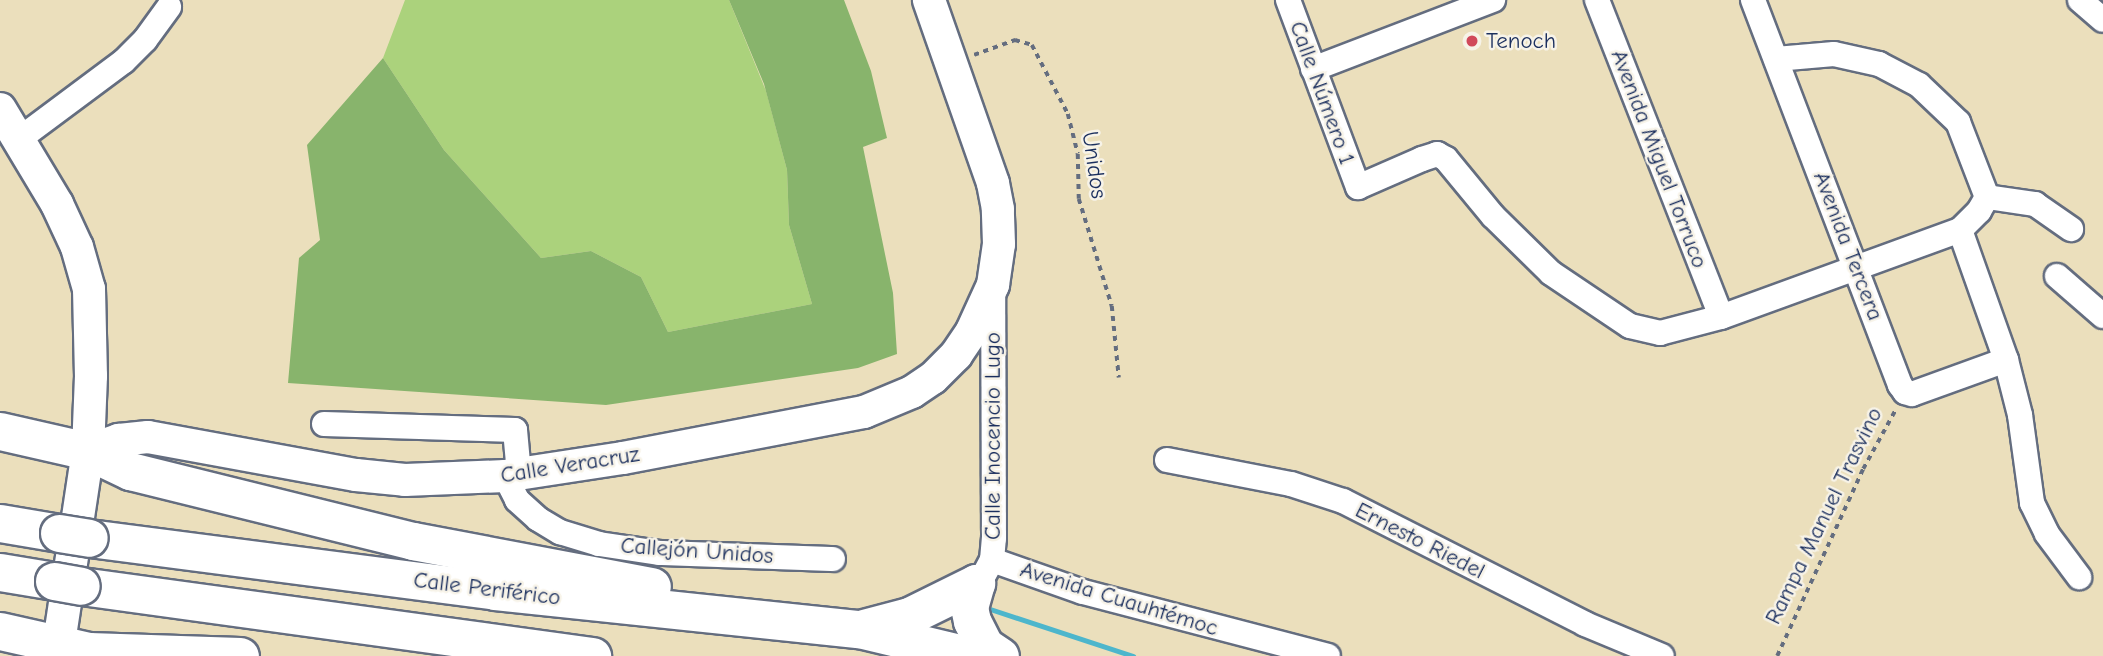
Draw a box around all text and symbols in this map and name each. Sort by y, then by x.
street label: Calle Número 1 [1283,18,1361,168]
place label: Tenoch [1486,27,1556,55]
marker: Tenoch [1464,33,1480,49]
street label: Avenida Miguel Torruco [1605,46,1713,272]
street label: Unidos [1076,130,1112,200]
street label: Avenida Tercera [1807,168,1889,324]
street label: Calle Inocencio Lugo [979,332,1007,540]
street label: Rampa Manuel Trasvino [1759,403,1889,629]
street label: Calle Veracruz [499,440,641,490]
street label: Ernesto Riedel [1351,497,1489,585]
street label: Callejón Unidos [620,532,774,570]
street label: Avenida Cuauhtémoc [1017,556,1221,642]
street label: Calle Periférico [412,566,562,612]

